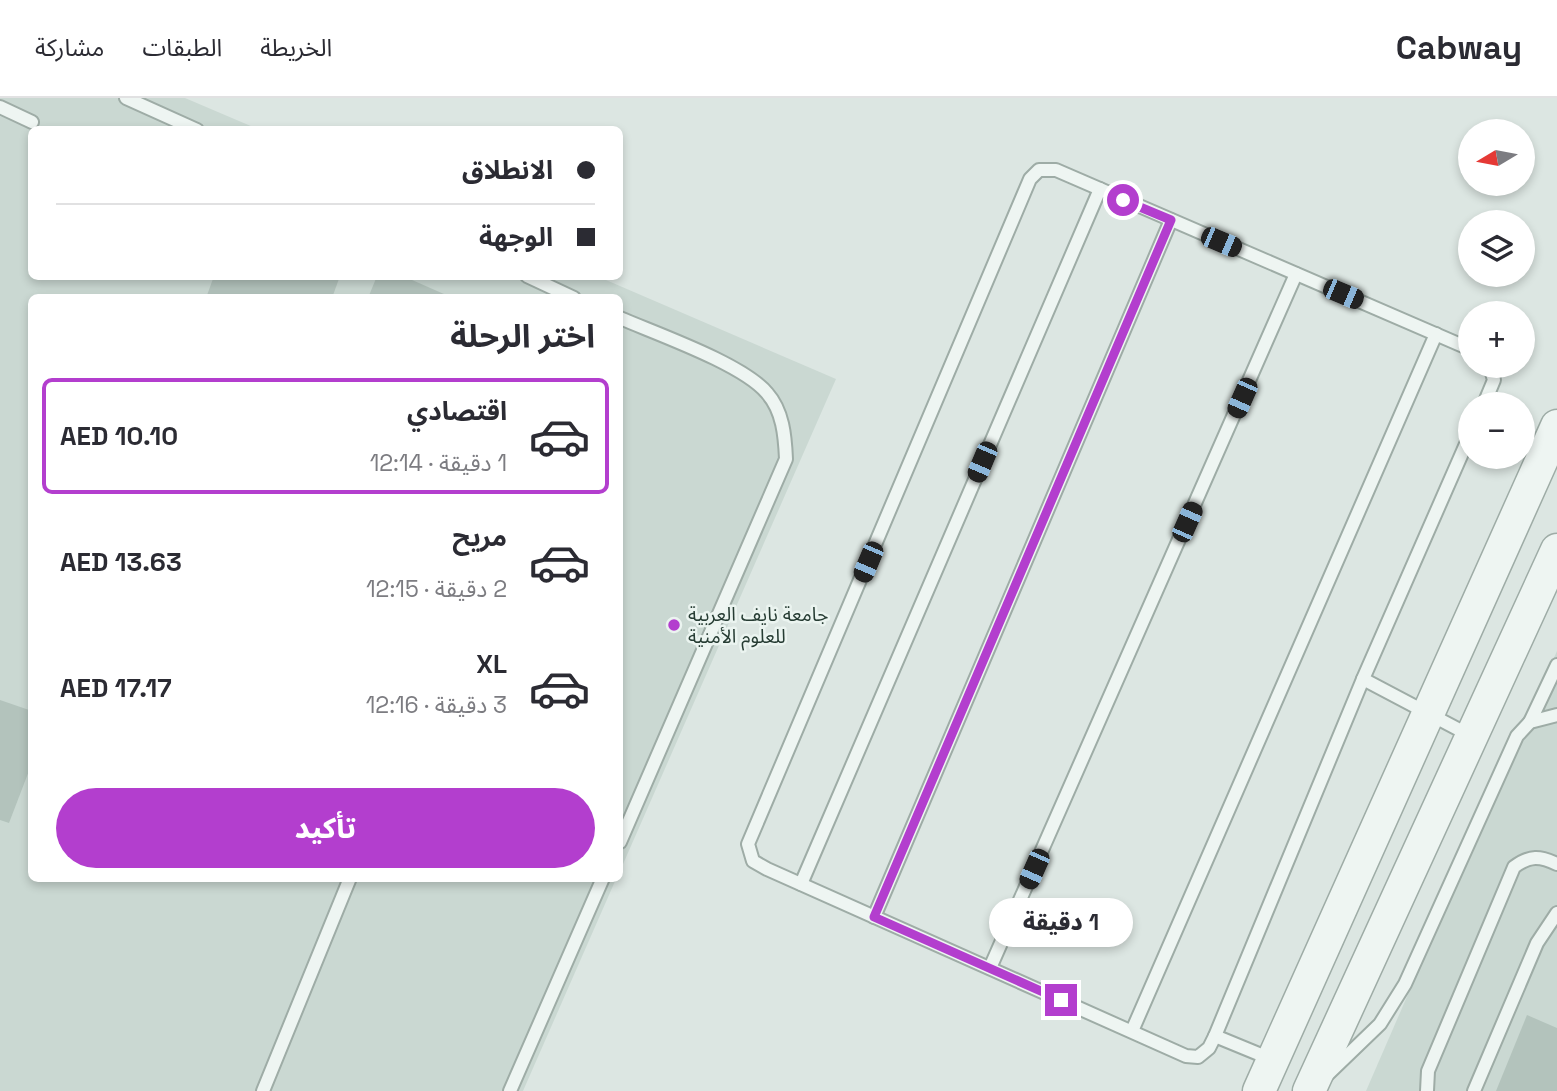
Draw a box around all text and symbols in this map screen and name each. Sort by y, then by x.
text: Cabway [1396,27,1522,69]
text: مشاركة [35,32,104,63]
text: الطبقات [142,32,222,63]
text: الخريطة [260,32,332,63]
north arrow [1458,119,1535,196]
map controls [1458,119,1535,469]
text: الانطلاق [462,153,553,187]
route start [1107,184,1139,216]
button: layers [1458,210,1535,287]
text: الوجهة [479,220,553,254]
car [1198,224,1245,260]
car [1320,276,1367,312]
button: + [1458,301,1535,378]
text: اختر الرحلة [450,316,595,356]
car [1224,375,1261,421]
button: − [1458,392,1535,469]
text: اقتصادي [407,394,507,428]
icon: car [528,405,591,468]
text: AED 10.10 [60,419,178,453]
car [965,439,1000,485]
text: 1 دقيقة · 12:14 [370,448,507,478]
car [1169,499,1206,545]
text: مريح [452,520,507,554]
icon: car [528,531,591,594]
car [851,539,886,585]
text: AED 13.63 [60,545,182,579]
text: 2 دقيقة · 12:15 [366,574,507,604]
place label: جامعة نايف العربية للعلوم الأمنية [688,602,829,651]
marker: جامعة نايف العربية للعلوم الأمنية [666,617,682,633]
text: XL [476,647,507,681]
icon: car [528,657,591,720]
text: AED 17.17 [60,671,172,705]
text: 3 دقيقة · 12:16 [366,690,507,720]
button: تأكيد [56,788,595,868]
car [1016,846,1053,892]
callout: 1 دقيقة [989,898,1133,948]
text: 1 دقيقة [1023,907,1099,937]
route end [1045,984,1077,1016]

